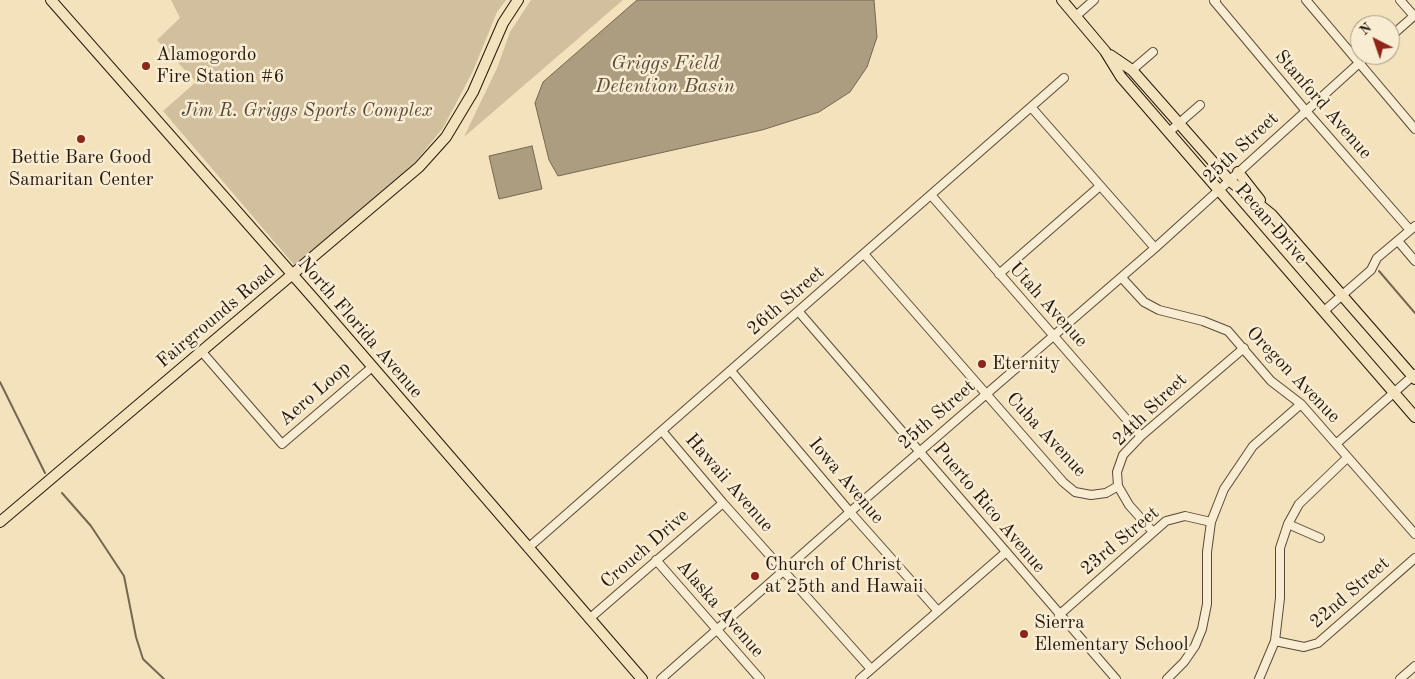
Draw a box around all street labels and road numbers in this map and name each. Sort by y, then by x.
street label: Stanford Avenue [1269,46,1377,164]
street label: 25th Street [1199,107,1283,189]
street label: Pecan Drive [1230,179,1312,269]
street label: North Florida Avenue [293,253,427,403]
street label: Utah Avenue [1004,258,1092,352]
street label: Fairgrounds Road [152,261,280,373]
street label: 26th Street [743,261,829,341]
street label: Oregon Avenue [1241,322,1345,428]
street label: Aero Loop [275,357,355,431]
street label: 24th Street [1108,369,1192,451]
street label: 25th Street [894,375,980,455]
street label: Cuba Avenue [1001,388,1091,482]
street label: Hawaii Avenue [680,429,778,537]
street label: Iowa Avenue [803,433,889,529]
street label: Puerto Rico Avenue [928,438,1050,578]
street label: 23rd Street [1076,502,1164,580]
street label: Crouch Drive [596,504,694,594]
street label: 22nd Street [1306,552,1394,634]
street label: Alaska Avenue [671,555,769,663]

